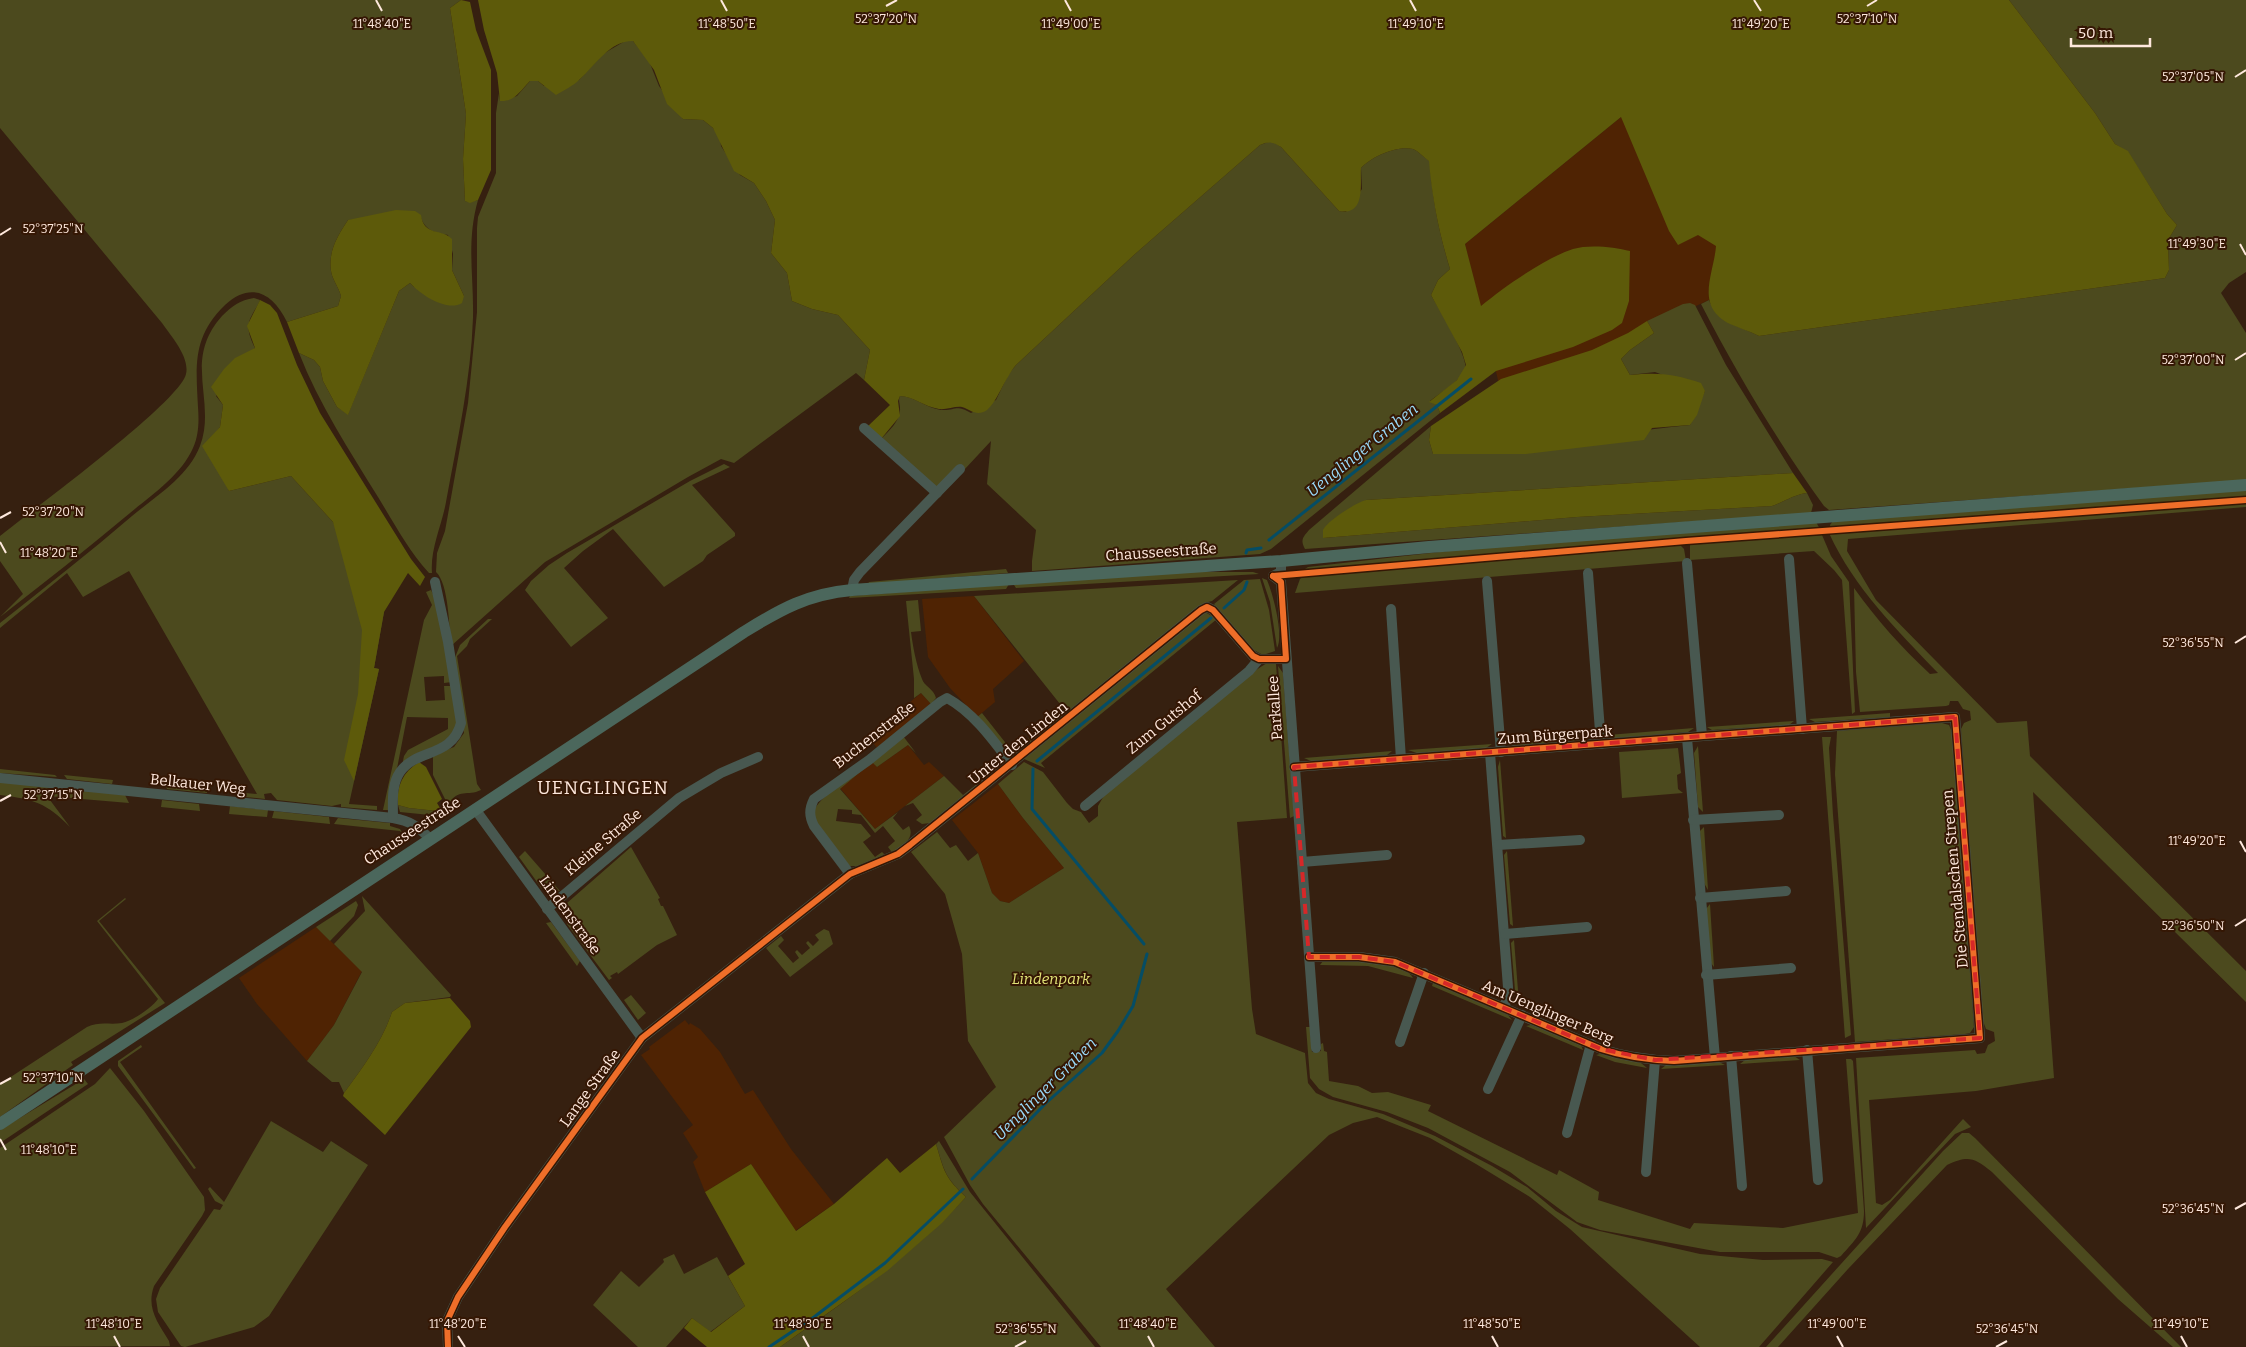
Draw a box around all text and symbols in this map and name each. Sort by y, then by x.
text: 52°37'20"N [855,12,918,26]
text: 52°37'10"N [1837,12,1898,26]
scale bar [2071,15,2150,47]
text: 11°48'40"E [353,17,411,31]
text: 11°48'50"E [698,17,756,31]
text: 11°49'00"E [1042,17,1100,31]
text: 11°49'10"E [1388,17,1444,31]
text: 11°49'20"E [1732,17,1790,31]
text: 50 m [2078,24,2114,42]
text: 52°37'05"N [2162,70,2224,84]
text: 52°37'25"N [23,222,84,236]
text: 11°49'30"E [2168,237,2226,251]
text: 52°37'00"N [2161,353,2225,367]
water label: Uenglinger Graben [1302,399,1422,501]
text: 52°37'20"N [22,505,85,519]
street label: Chausseestraße [1105,539,1217,565]
text: 11°48'20"E [20,546,78,560]
text: 52°36'55"N [2162,636,2224,650]
street label: Parkallee [1264,675,1286,741]
street label: Zum Gutshof [1123,685,1207,758]
street label: Unter den Linden [965,697,1071,788]
street label: Buchenstraße [830,698,918,772]
street label: Zum Bürgerpark [1497,722,1614,748]
street label: Belkauer Weg [149,770,247,798]
district label: UENGLINGEN [537,777,669,799]
text: 52°37'15"N [23,788,83,802]
street label: Die Stendalschen Strepen [1938,788,1972,969]
street label: Chausseestraße [360,793,464,869]
street label: Kleine Straße [561,805,645,879]
text: 11°49'20"E [2168,834,2226,848]
street label: Lindenstraße [535,872,605,958]
text: 52°36'50"N [2162,919,2225,933]
park label: Lindenpark [1012,970,1091,988]
street label: Am Uenglinger Berg [1479,976,1617,1048]
water label: Uenglinger Graben [990,1034,1100,1144]
street label: Lange Straße [556,1046,624,1130]
text: 52°37'10"N [23,1071,84,1085]
text: 11°48'10"E [21,1143,77,1157]
text: 52°36'45"N [2162,1202,2225,1216]
text: 11°48'10"E [86,1317,142,1331]
text: 11°48'20"E [429,1317,487,1331]
text: 11°48'30"E [774,1317,832,1331]
text: 11°48'40"E [1119,1317,1177,1331]
text: 11°48'50"E [1463,1317,1521,1331]
text: 11°49'00"E [1808,1317,1866,1331]
text: 11°49'10"E [2153,1317,2209,1331]
text: 52°36'55"N [995,1322,1057,1336]
text: 52°36'45"N [1976,1322,2039,1336]

